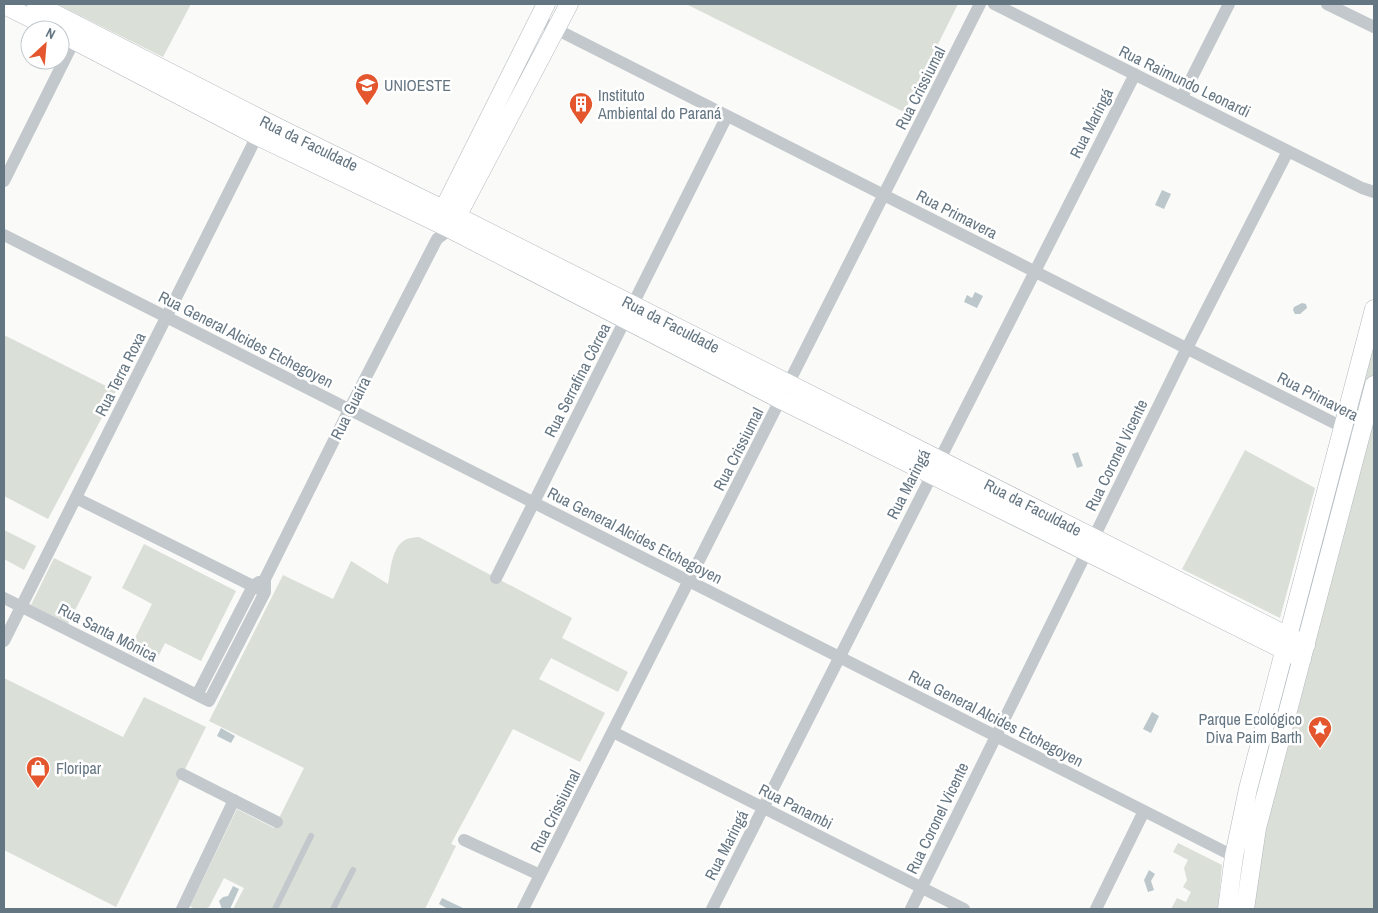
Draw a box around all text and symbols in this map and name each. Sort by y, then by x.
north arrow [20,20,70,70]
text: N [43,23,58,43]
street label: Rua Raimundo Leonardi [1116,40,1254,122]
street label: Rua Crissiumal [890,43,950,133]
school or university icon: UNIOESTE [354,72,380,106]
place label: UNIOESTE [384,74,451,96]
place label: Instituto Ambiental do Paraná [597,84,722,124]
street label: Rua Maringá [1064,84,1118,162]
building icon: Instituto Ambiental do Paraná [568,91,594,125]
street label: Rua da Faculdade [256,110,362,176]
street label: Rua Primavera [913,184,1002,244]
street label: Rua General Alcides Etchegoyen [155,285,337,393]
street label: Rua da Faculdade [619,290,723,358]
street label: Rua Serrafina Côrrea [539,319,616,441]
street label: Rua Terra Roxa [89,328,151,420]
street label: Rua Primavera [1274,366,1363,426]
street label: Rua Guaíra [325,372,376,443]
street label: Rua Coronel Vicente [1079,396,1153,514]
street label: Rua Crissiumal [708,404,768,494]
street label: Rua Maringá [881,445,935,523]
street label: Rua da Faculdade [981,473,1085,541]
street label: Rua General Alcides Etchegoyen [544,481,726,589]
street label: Rua Santa Mônica [55,598,162,667]
street label: Rua General Alcides Etchegoyen [905,664,1087,772]
place label: Parque Ecológico Diva Paim Barth [1198,708,1302,748]
place icon: Parque Ecológico Diva Paim Barth [1307,715,1333,749]
shop icon: Floripar [25,755,51,789]
place label: Floripar [56,757,102,779]
street label: Rua Coronel Vicente [900,759,974,877]
street label: Rua Crissiumal [525,766,585,856]
street label: Rua Panambi [755,778,837,834]
street label: Rua Maringá [699,806,753,884]

